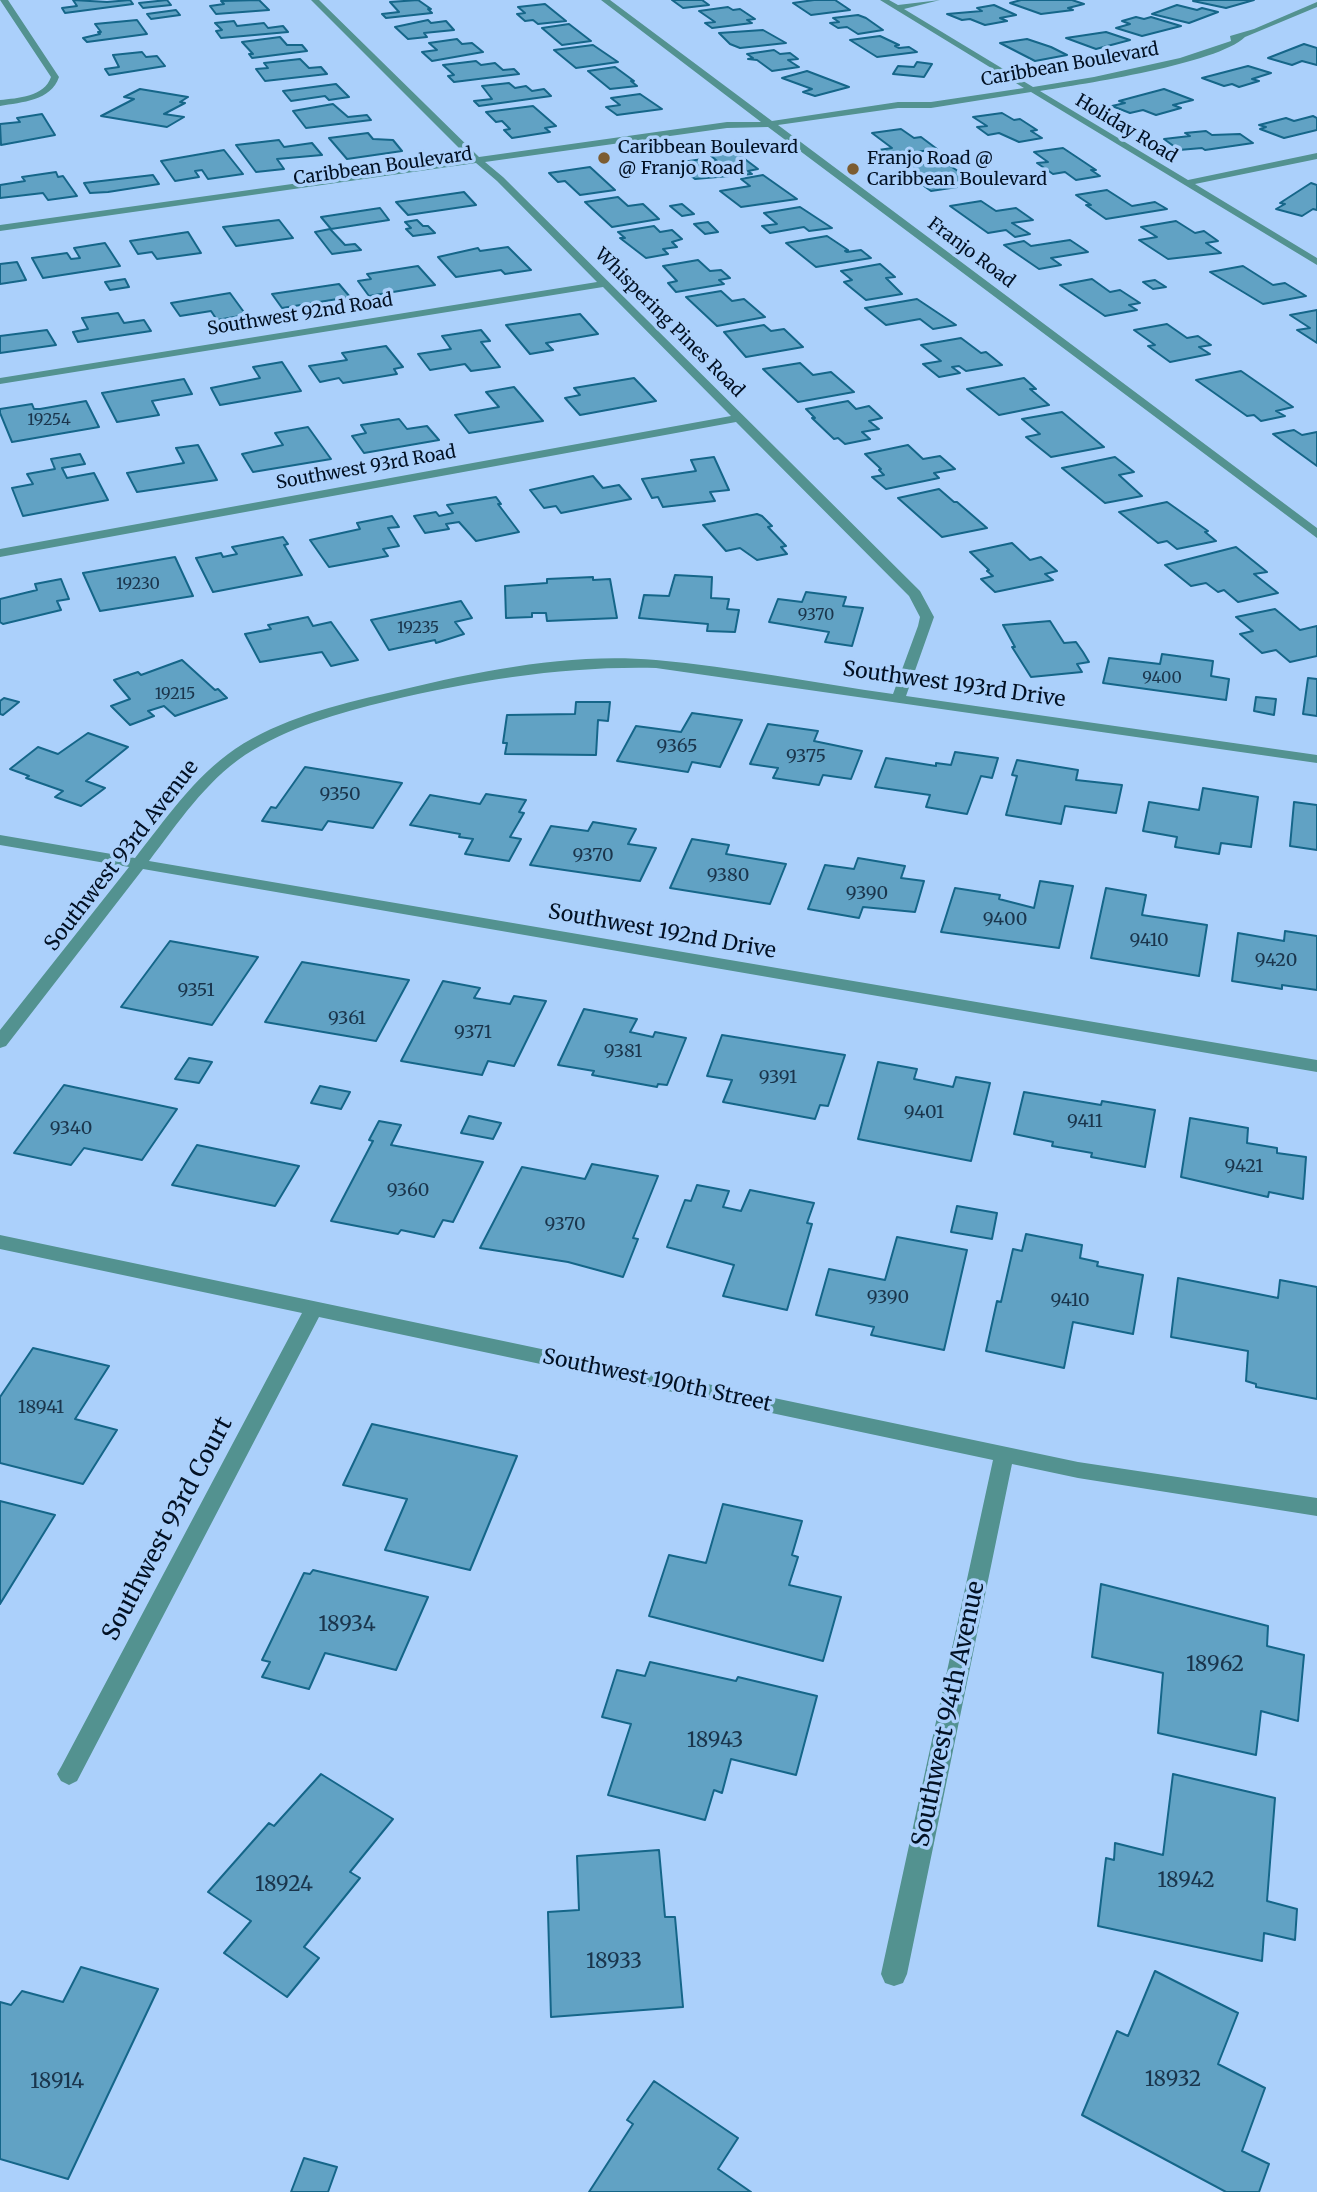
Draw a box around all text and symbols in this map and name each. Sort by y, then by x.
street label: Caribbean Boulevard [979,39,1161,91]
street label: Holiday Road [1071,90,1181,168]
place label: Caribbean Boulevard @ Franjo Road [618,137,798,180]
street label: Caribbean Boulevard [292,144,474,190]
place label: Franjo Road @ Caribbean Boulevard [867,148,1047,190]
marker: Caribbean Boulevard @ Franjo Road [596,150,612,166]
marker: Franjo Road @ Caribbean Boulevard [845,161,861,177]
street label: Franjo Road [923,213,1019,293]
street label: Whispering Pines Road [590,244,748,402]
street label: Southwest 92nd Road [206,290,394,340]
house number: 19254 [27,410,71,430]
street label: Southwest 93rd Road [274,442,458,494]
house number: 19230 [116,574,160,594]
house number: 9370 [798,605,834,625]
house number: 19235 [397,618,439,638]
street label: Southwest 193rd Drive [841,657,1067,713]
house number: 9400 [1142,668,1182,688]
house number: 19215 [155,684,195,704]
house number: 9365 [657,736,697,758]
house number: 9375 [786,746,826,768]
street label: Southwest 93rd Avenue [40,756,204,956]
house number: 9350 [319,784,361,806]
house number: 9370 [572,845,614,867]
house number: 9380 [707,865,749,887]
house number: 9390 [846,883,888,905]
street label: Southwest 192nd Drive [546,900,778,964]
house number: 9400 [983,909,1027,931]
house number: 9410 [1129,930,1169,952]
house number: 9420 [1255,950,1297,972]
house number: 9351 [177,980,215,1002]
house number: 9361 [328,1008,366,1030]
house number: 9371 [454,1022,492,1044]
house number: 9381 [604,1041,642,1063]
house number: 9391 [759,1067,797,1089]
house number: 9401 [904,1102,944,1124]
house number: 9411 [1067,1111,1103,1133]
house number: 9340 [50,1118,92,1140]
house number: 9421 [1225,1156,1263,1178]
house number: 9360 [387,1180,429,1202]
house number: 9370 [544,1214,586,1236]
house number: 9390 [867,1287,909,1309]
house number: 9410 [1050,1290,1090,1312]
street label: Southwest 190th Street [540,1344,774,1418]
house number: 18941 [18,1397,64,1419]
street label: Southwest 93rd Court [97,1412,239,1646]
street label: Southwest 94th Avenue [907,1578,991,1850]
house number: 18934 [318,1612,376,1638]
house number: 18962 [1186,1652,1244,1678]
house number: 18943 [687,1728,743,1754]
house number: 18942 [1157,1868,1215,1894]
house number: 18924 [255,1872,313,1898]
house number: 18933 [586,1949,642,1975]
house number: 18932 [1145,2067,1201,2093]
house number: 18914 [30,2069,84,2095]

